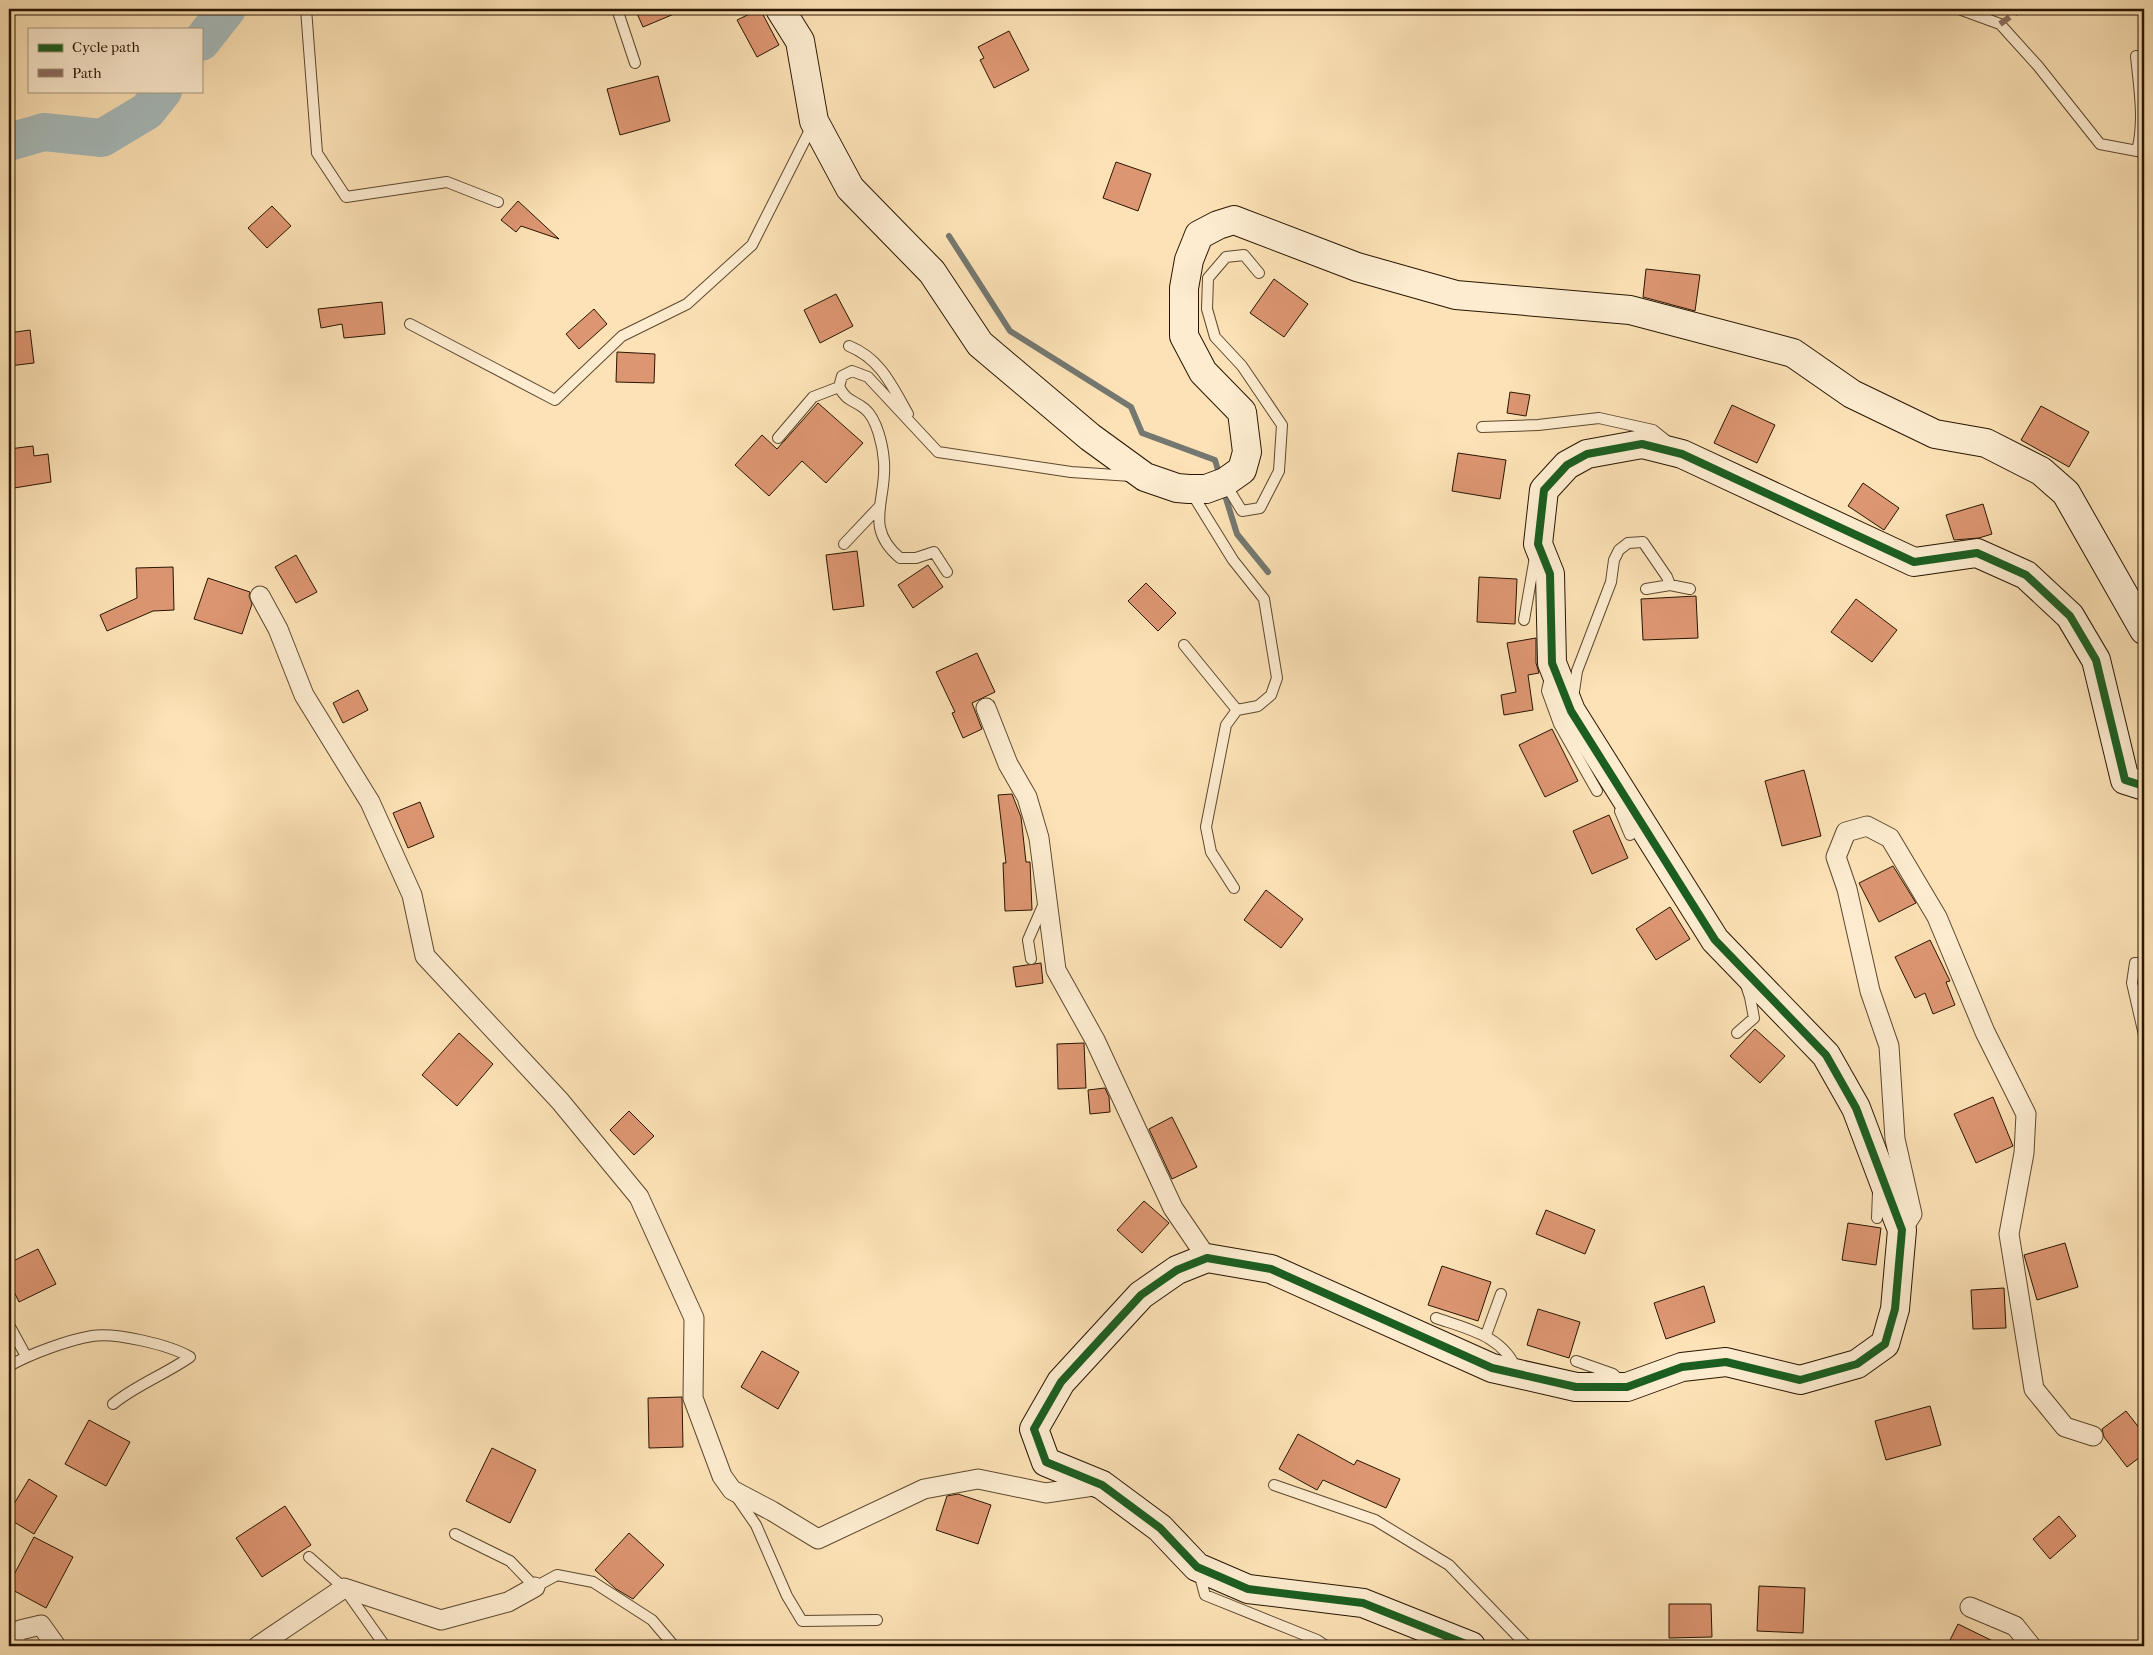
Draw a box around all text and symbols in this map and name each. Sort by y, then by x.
legend [28,28,202,92]
text: Cycle path [72,38,140,56]
text: Path [72,64,102,82]

